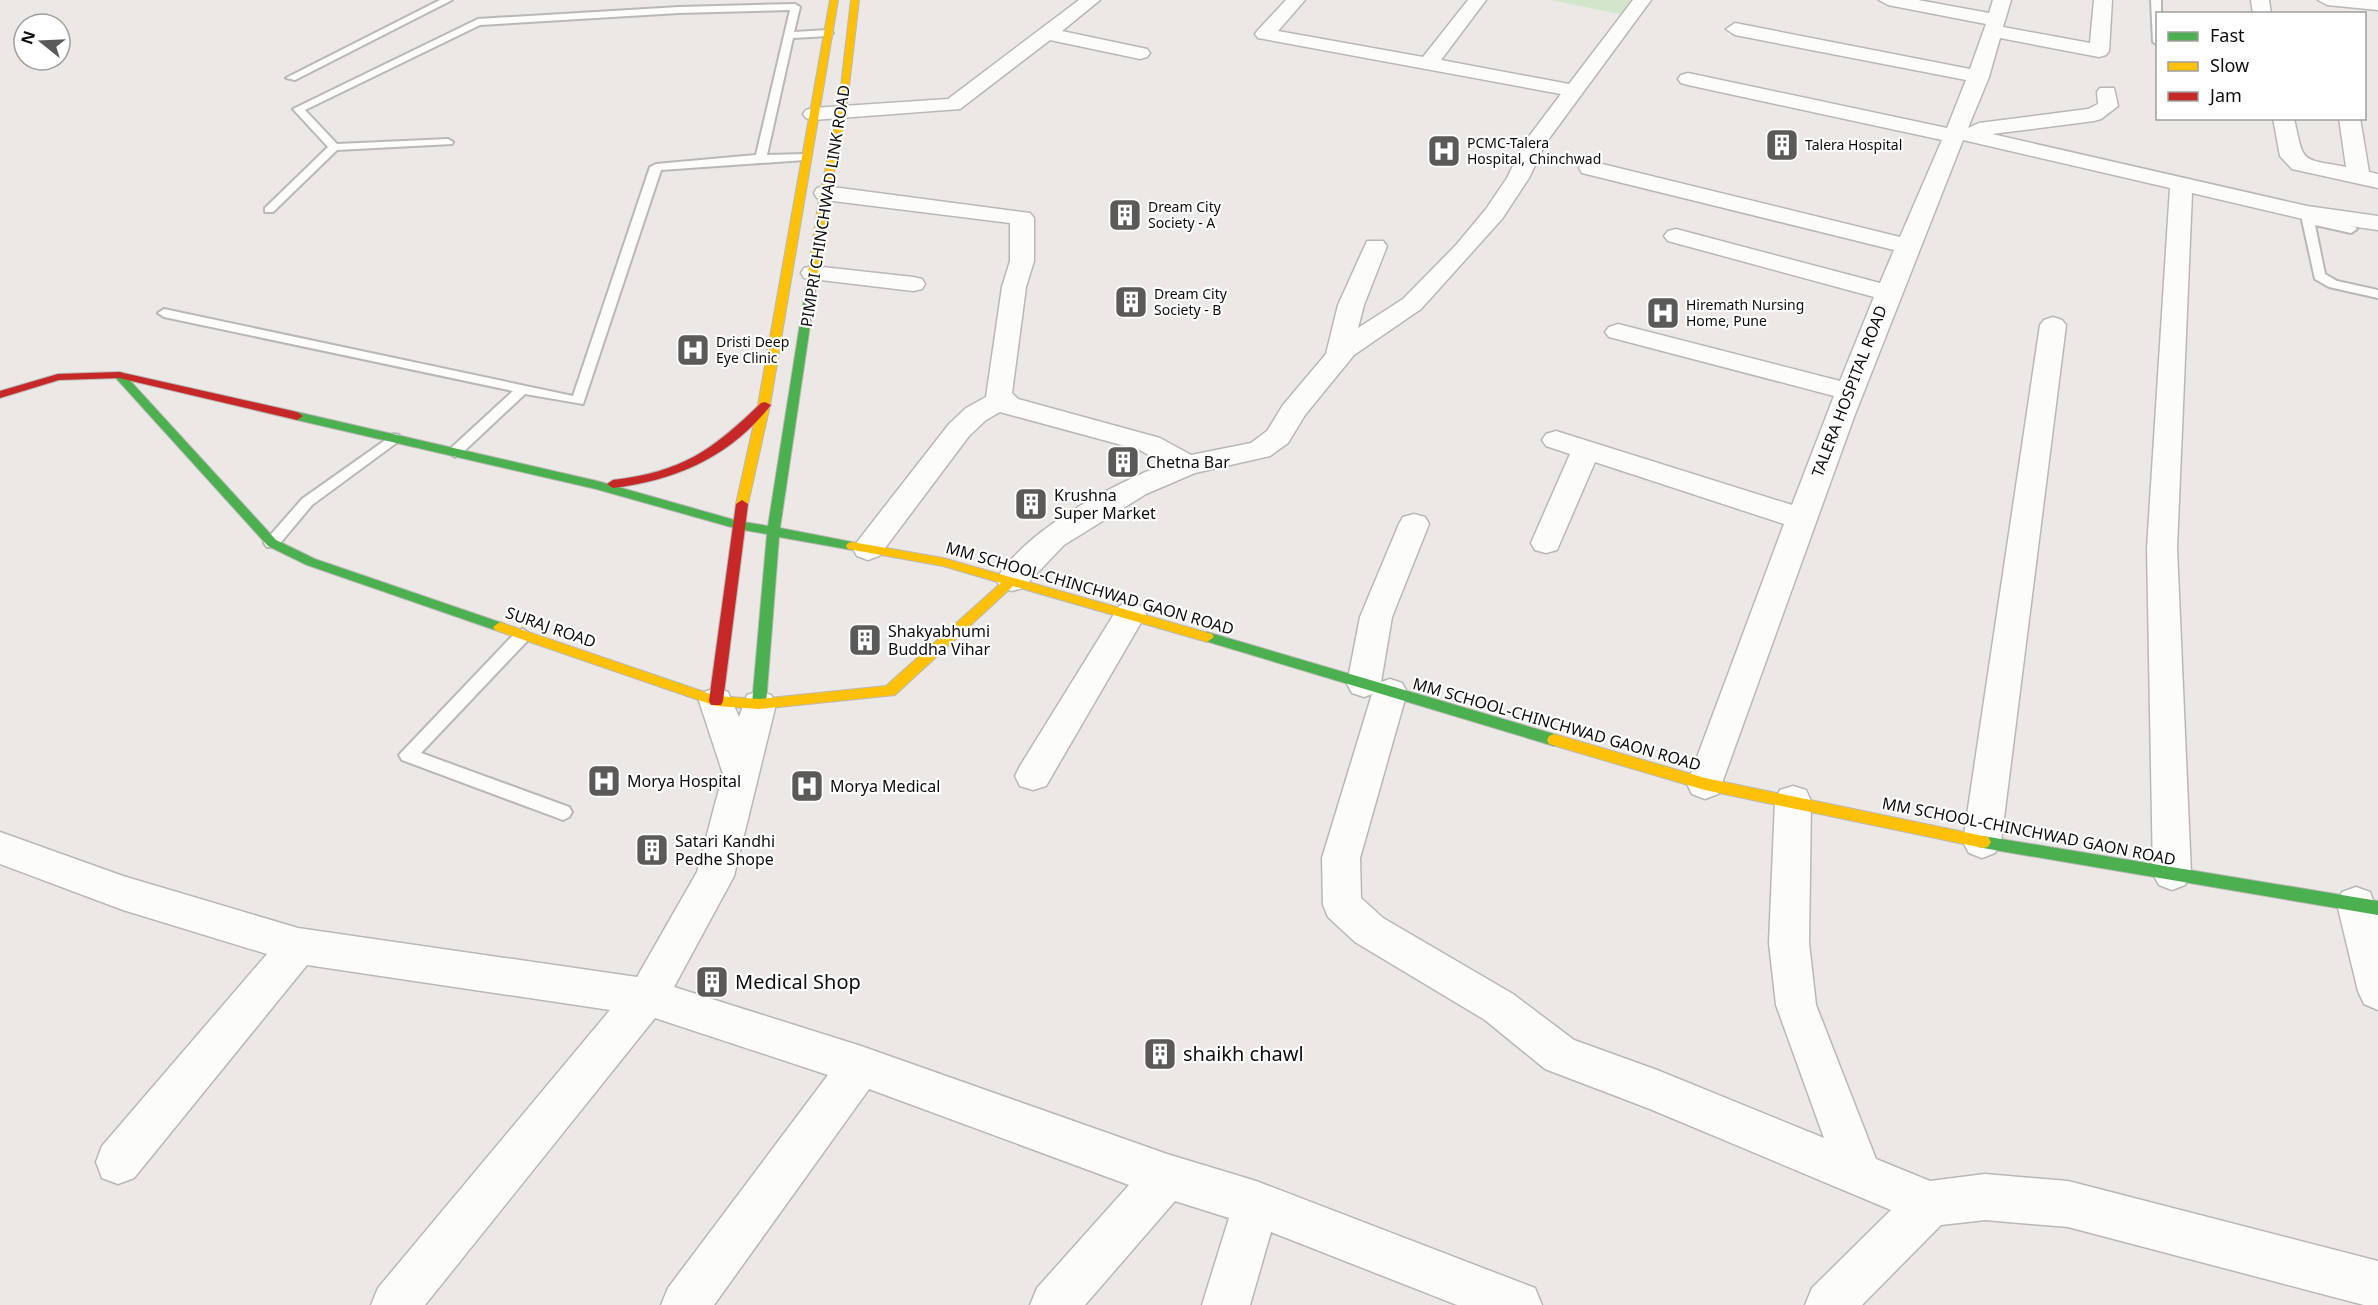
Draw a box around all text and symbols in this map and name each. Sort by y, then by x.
north arrow [12,12,72,72]
legend [2156,12,2366,120]
text: Fast [2210,23,2245,47]
text: N [15,28,40,47]
text: Slow [2210,53,2249,77]
street label: PIMPRI CHINCHWAD LINK ROAD [795,83,855,329]
text: Jam [2208,83,2242,107]
building icon: Talera Hospital [1764,127,1800,163]
hospital icon: PCMC-Talera Hospital, Chinchwad [1426,133,1462,169]
place label: PCMC-Talera Hospital, Chinchwad [1467,133,1601,168]
place label: Talera Hospital [1805,135,1902,154]
building icon: Dream City Society - A [1107,197,1143,233]
place label: Dream City Society - A [1148,197,1222,232]
building icon: Dream City Society - B [1113,284,1149,320]
place label: Dream City Society - B [1154,284,1228,319]
hospital icon: Hiremath Nursing Home, Pune [1645,295,1681,331]
place label: Hiremath Nursing Home, Pune [1686,295,1804,330]
street label: TALERA HOSPITAL ROAD [1806,302,1892,480]
hospital icon: Dristi Deep Eye Clinic [675,332,711,368]
place label: Dristi Deep Eye Clinic [716,332,789,367]
building icon: Chetna Bar [1105,444,1141,480]
place label: Chetna Bar [1146,451,1230,473]
place label: Krushna Super Market [1054,484,1156,524]
building icon: Krushna Super Market [1013,486,1049,522]
street label: MM SCHOOL-CHINCHWAD GAON ROAD [943,536,1237,640]
street label: SURAJ ROAD [503,601,599,653]
place label: Shakyabhumi Buddha Vihar [888,620,991,660]
building icon: Shakyabhumi Buddha Vihar [847,622,883,658]
street label: MM SCHOOL-CHINCHWAD GAON ROAD [1410,672,1704,776]
hospital icon: Morya Hospital [586,763,622,799]
hospital icon: Morya Medical [789,768,825,804]
place label: Morya Hospital [627,770,741,792]
place label: Morya Medical [830,775,940,797]
street label: MM SCHOOL-CHINCHWAD GAON ROAD [1880,792,2178,870]
place label: Satari Kandhi Pedhe Shope [675,830,775,870]
building icon: Satari Kandhi Pedhe Shope [634,832,670,868]
building icon: Medical Shop [694,964,730,1000]
place label: Medical Shop [735,968,861,995]
building icon: shaikh chawl [1142,1036,1178,1072]
place label: shaikh chawl [1183,1040,1304,1067]

